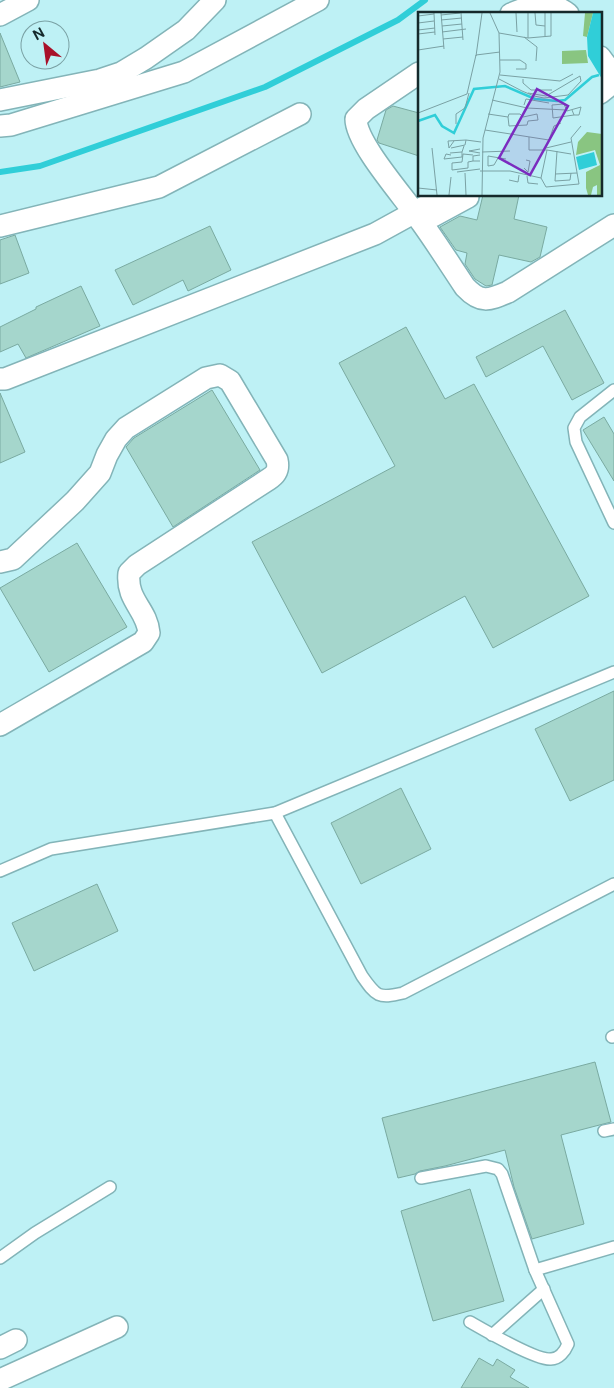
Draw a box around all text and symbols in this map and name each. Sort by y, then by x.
inset map [418,12,602,196]
north arrow [20,20,70,70]
text: N [30,24,47,43]

